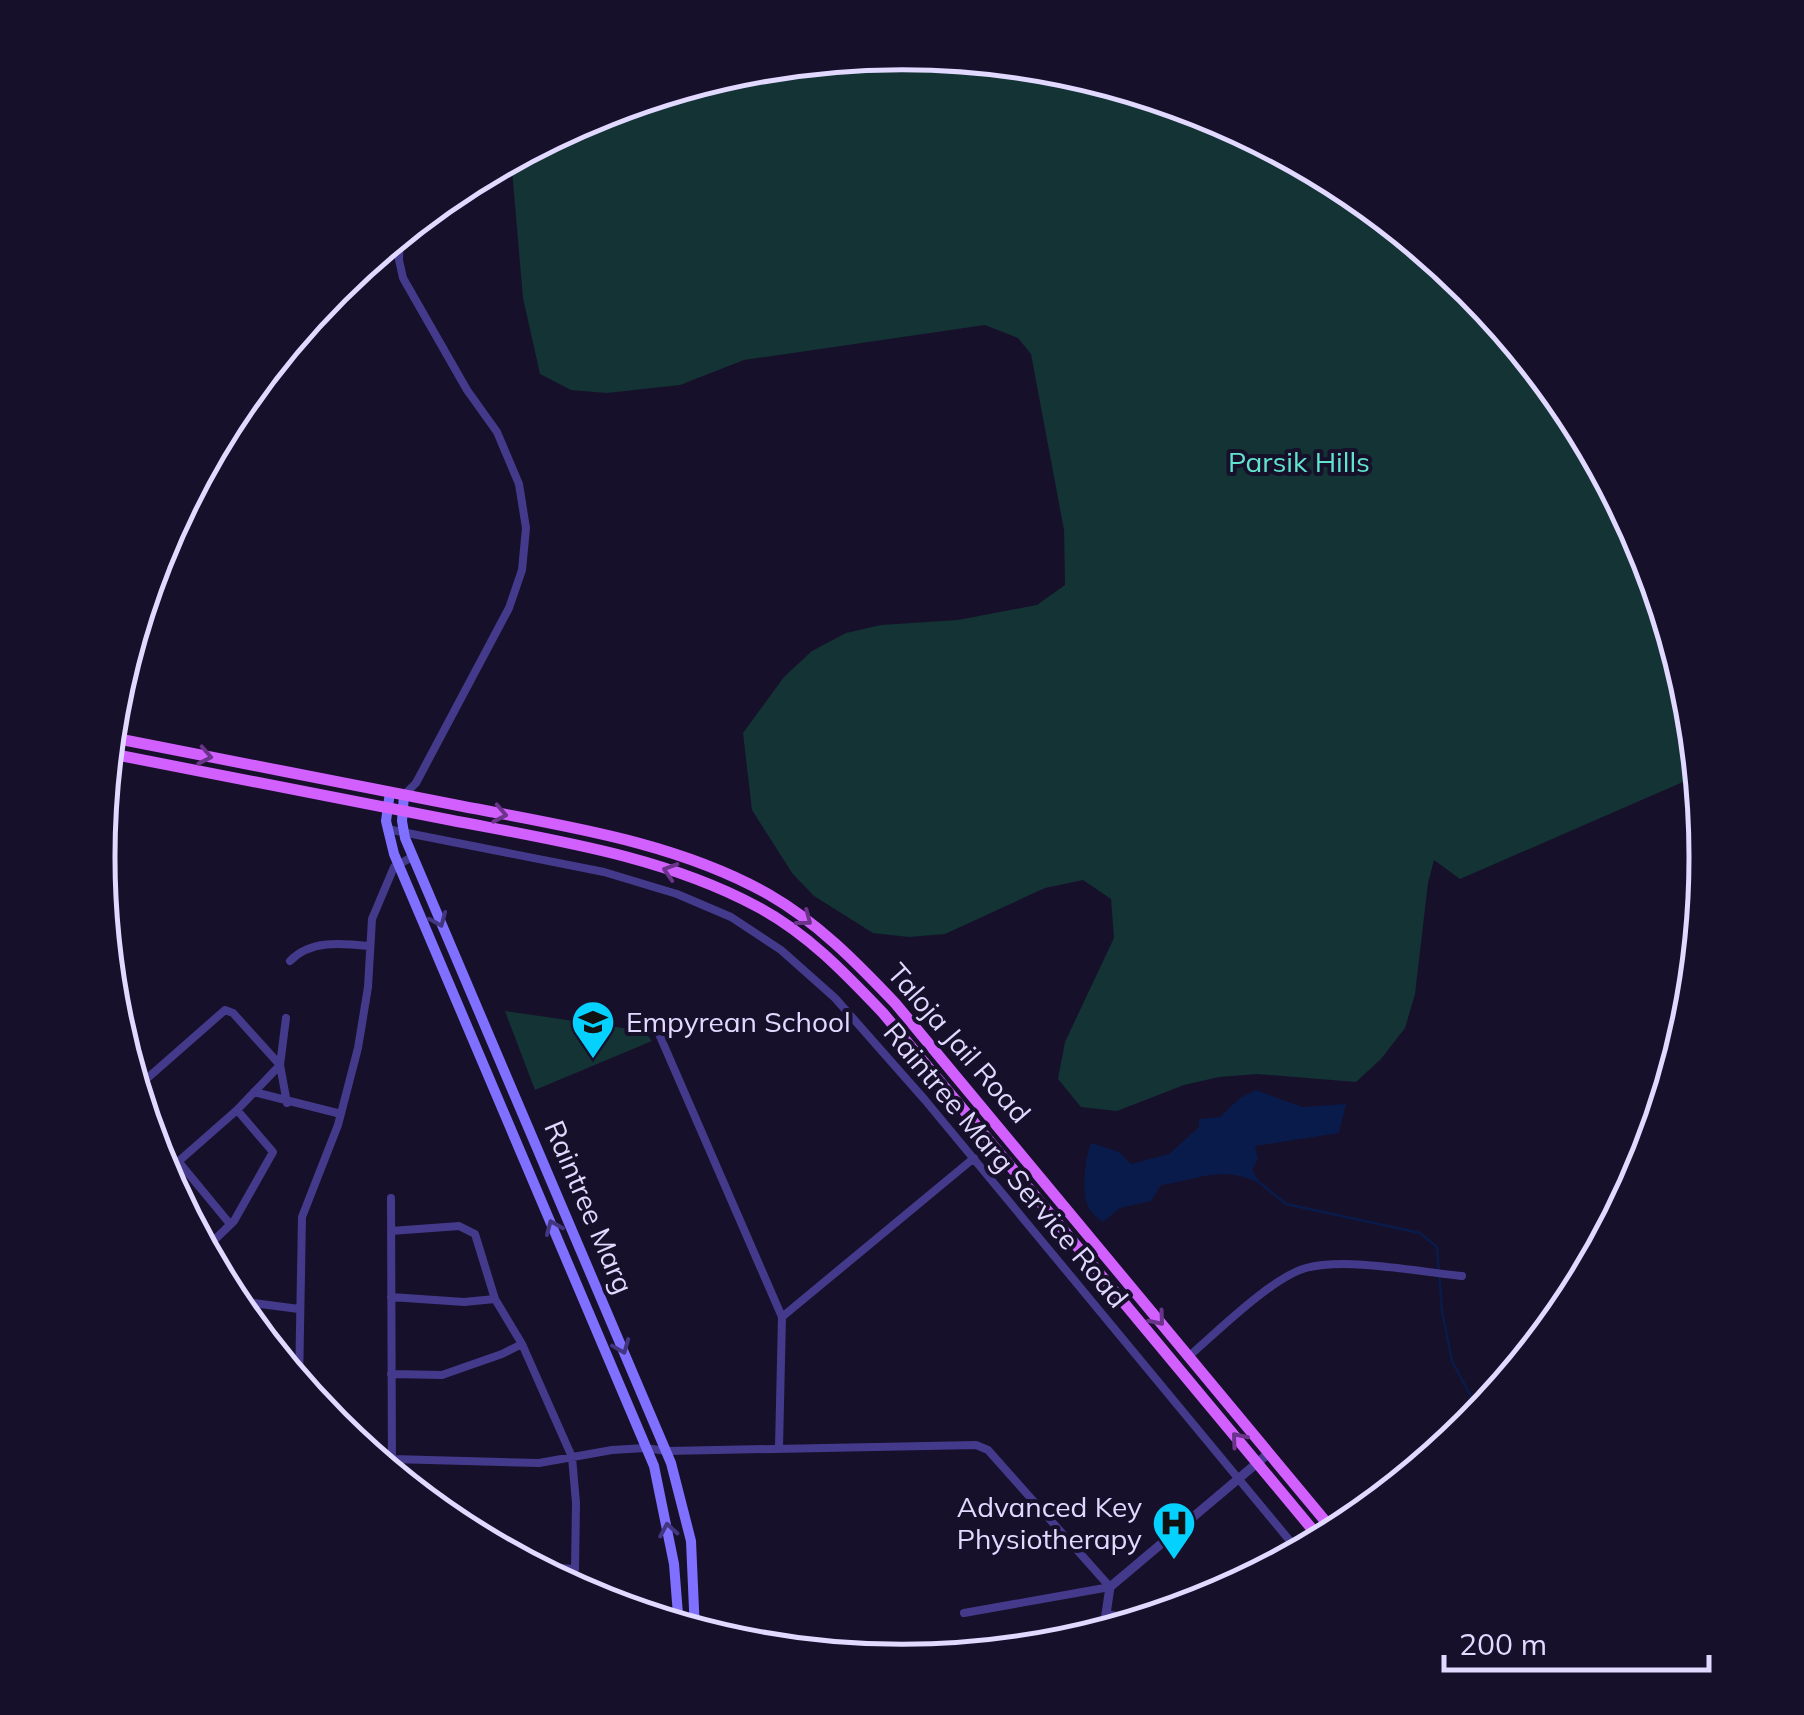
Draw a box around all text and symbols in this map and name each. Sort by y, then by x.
park label: Parsik Hills [1228,444,1370,479]
one-way arrow [196,745,213,766]
one-way arrow [491,802,508,823]
one-way arrow [662,862,679,883]
one-way arrow [794,907,812,924]
one-way arrow [427,910,447,928]
street label: Taloja Jail Road [880,956,1038,1130]
school or university icon: Empyrean School [570,999,616,1060]
place label: Empyrean School [626,1004,851,1039]
street label: Raintree Marg Service Road [877,1015,1136,1314]
street label: Raintree Marg [537,1115,642,1299]
one-way arrow [545,1220,565,1238]
one-way arrow [1146,1307,1164,1325]
one-way arrow [610,1337,630,1355]
one-way arrow [1231,1433,1249,1451]
place label: Advanced Key Physiotherapy [957,1489,1142,1556]
hospital icon: Advanced Key Physiotherapy [1151,1500,1197,1561]
one-way arrow [658,1522,679,1538]
scale bar [1444,1610,1709,1672]
text: 200 m [1459,1625,1547,1663]

